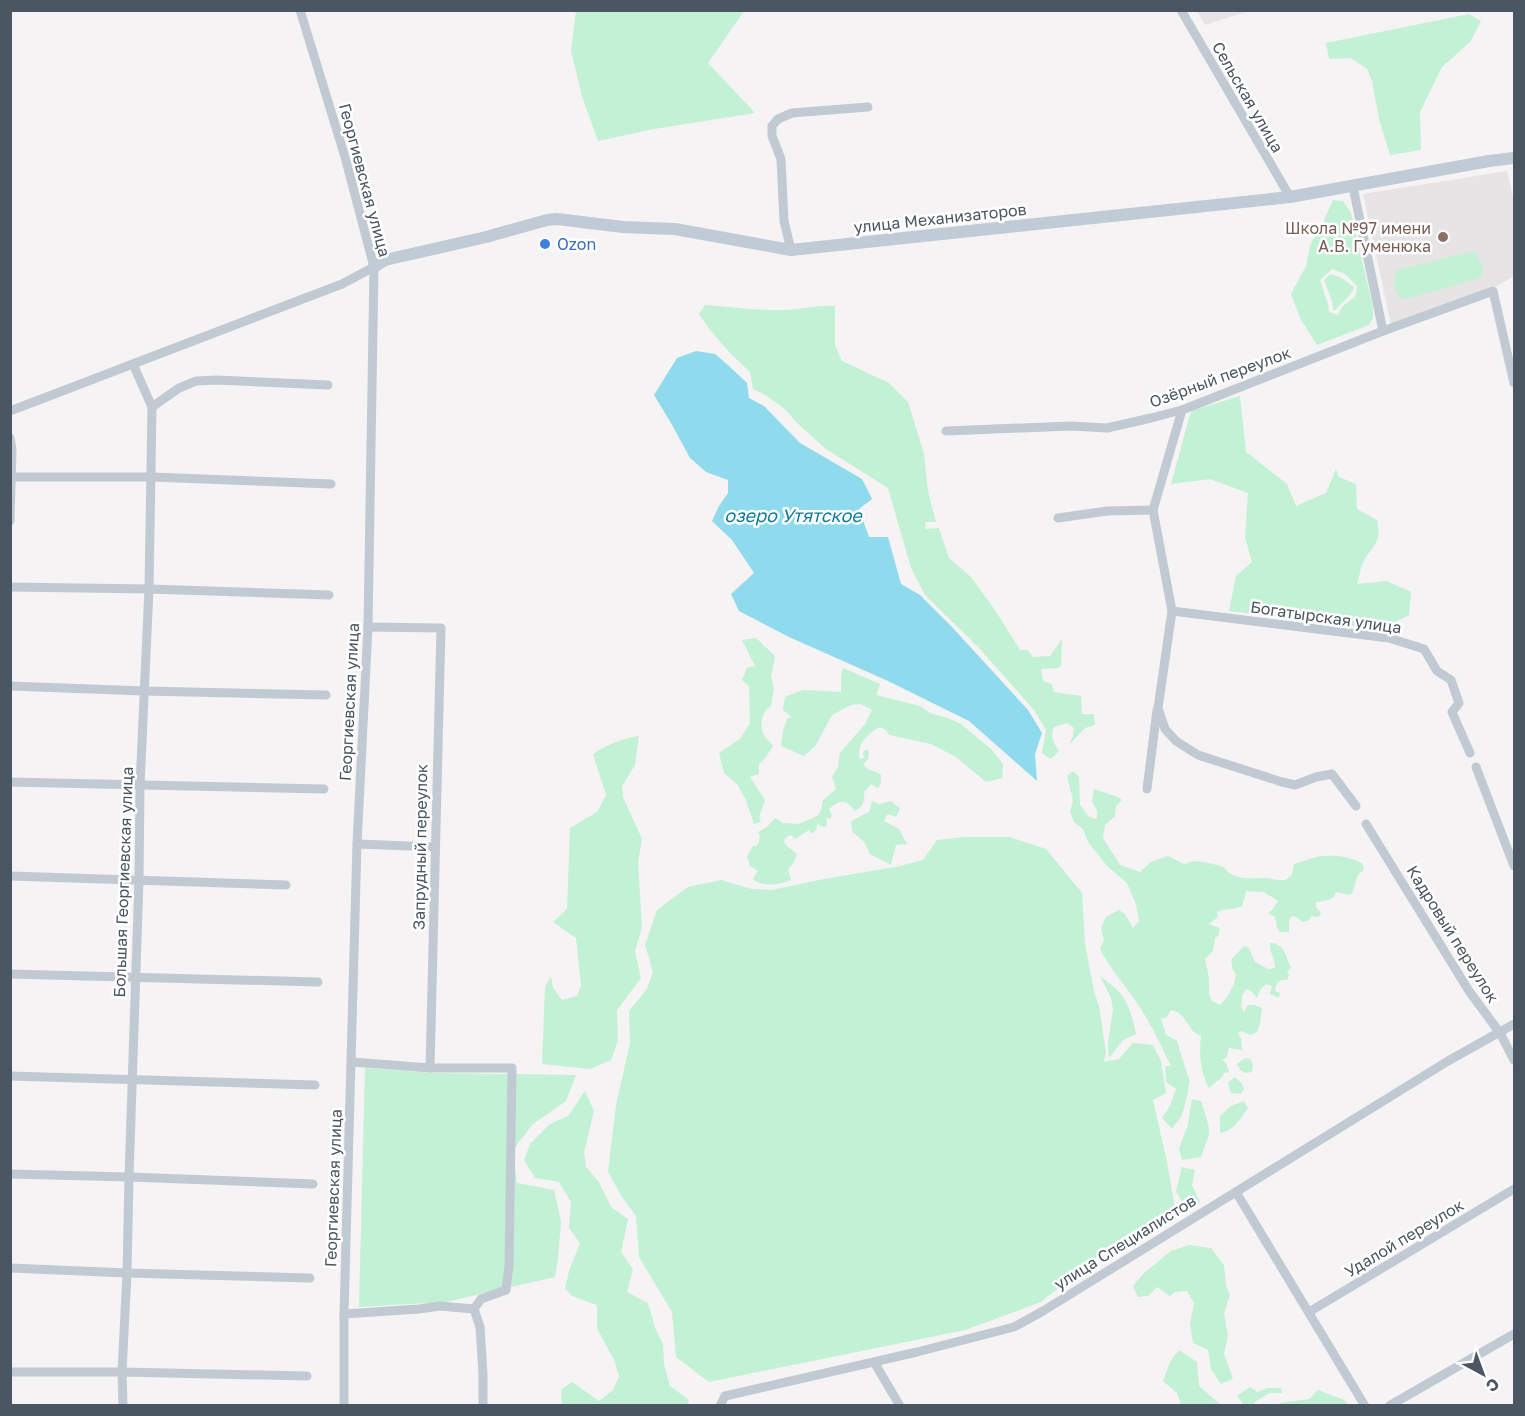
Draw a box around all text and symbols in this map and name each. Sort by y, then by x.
street label: Сельская улица [1208,38,1288,156]
street label: Георгиевская улица [335,101,395,259]
street label: улица Механизаторов [853,199,1027,237]
place label: Школа №97 имени А.В. Гуменюка [1285,218,1431,256]
marker: Школа №97 имени А.В. Гуменюка [1436,230,1450,244]
place label: Ozon [557,234,596,254]
marker: Ozon [538,237,552,251]
street label: Озёрный переулок [1147,342,1293,412]
water label: озеро Утятское [724,504,863,526]
street label: Богатырская улица [1249,596,1403,638]
street label: Георгиевская улица [335,622,363,782]
street label: Запрудный переулок [409,764,431,930]
street label: Большая Георгиевская улица [109,766,137,998]
street label: Кадровый переулок [1403,862,1503,1006]
street label: Георгиевская улица [320,1109,346,1267]
street label: улица Специалистов [1050,1190,1200,1294]
street label: Удалой переулок [1341,1195,1467,1281]
north arrow [1453,1344,1513,1404]
text: С [1482,1374,1504,1397]

